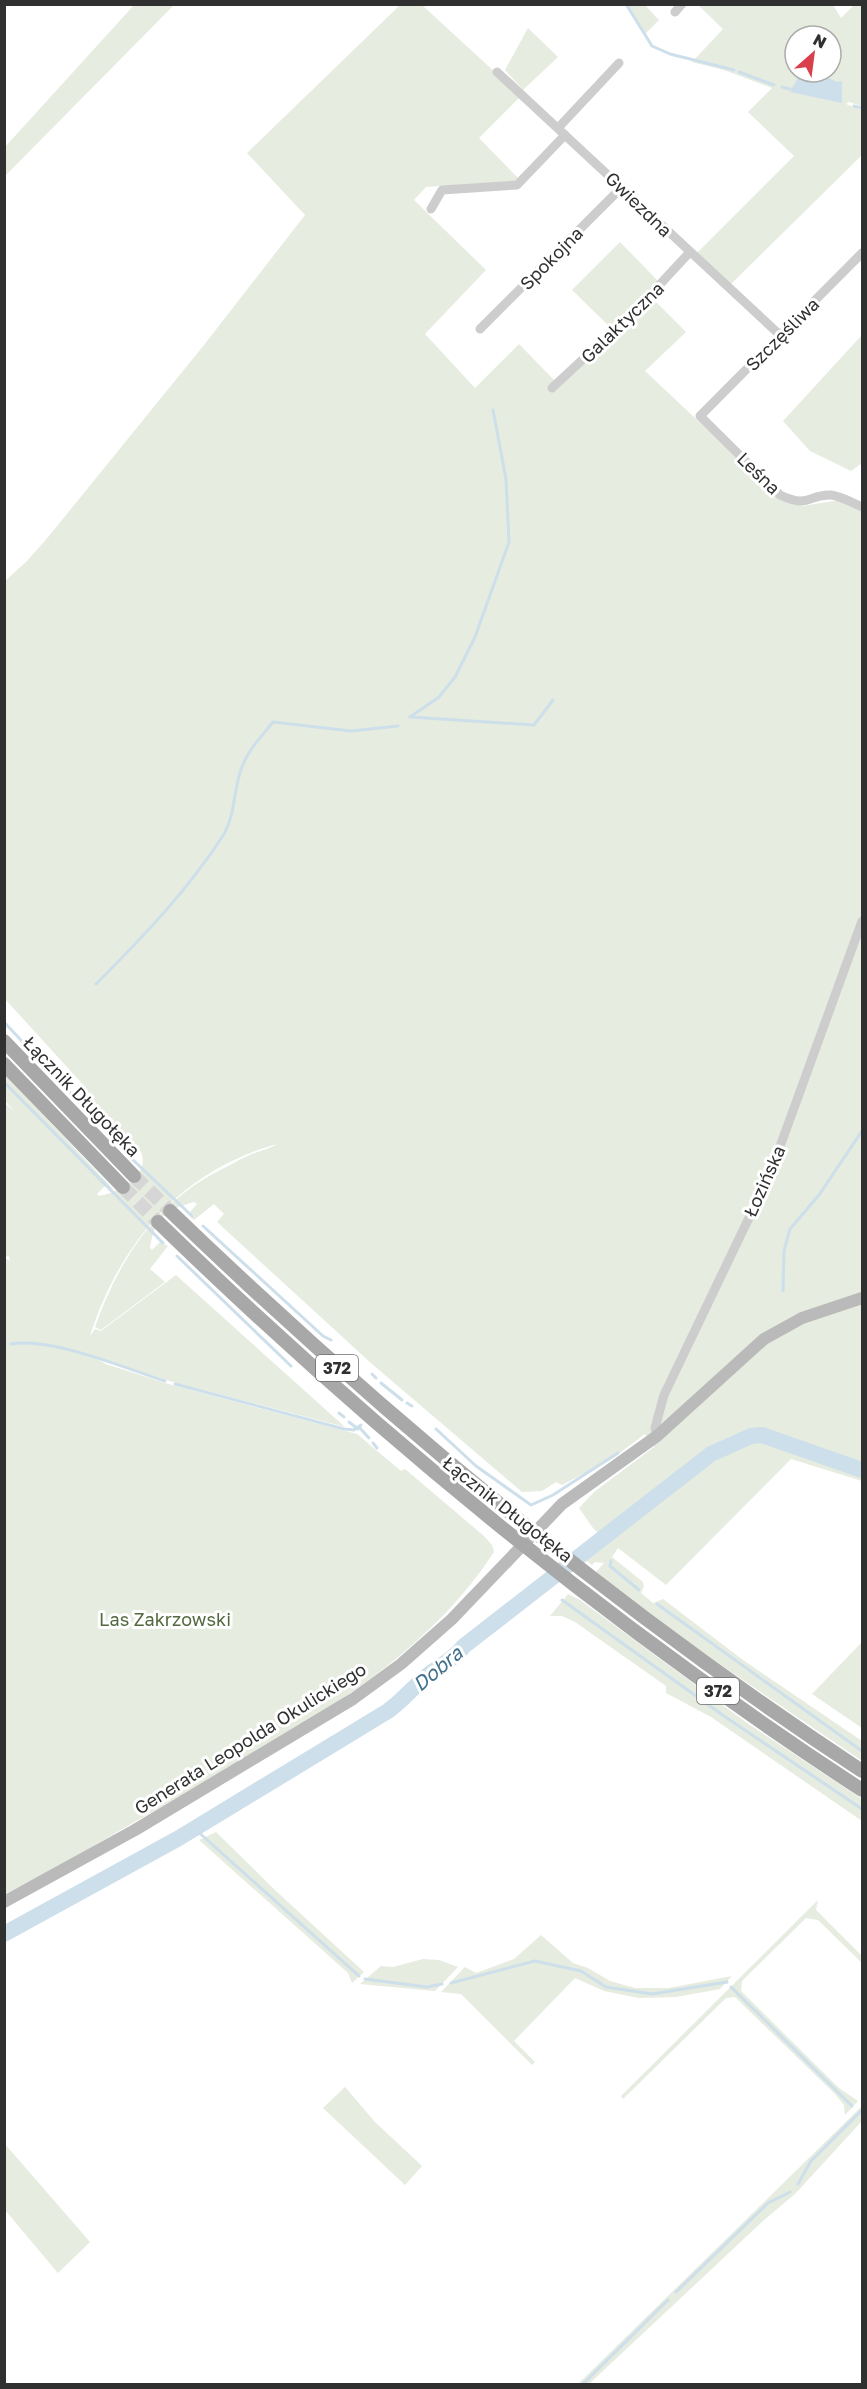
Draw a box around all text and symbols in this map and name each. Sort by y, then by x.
north arrow [783,24,843,84]
text: N [810,29,830,52]
street label: Gwiezdna [601,167,677,241]
street label: Spokojna [515,222,587,294]
street label: Galaktyczna [576,277,668,367]
street label: Szczęśliwa [741,293,823,375]
street label: Leśna [733,447,785,499]
street label: Łącznik Długołęka [19,1031,145,1161]
street label: Łozińska [738,1142,790,1220]
road number: 372 [316,1355,358,1381]
street label: Łącznik Długołęka [439,1451,577,1567]
park label: Las Zakrzowski [99,1608,231,1630]
water label: Dobra [407,1640,467,1696]
street label: Generała Leopolda Okulickiego [130,1657,370,1819]
road number: 372 [697,1678,739,1704]

